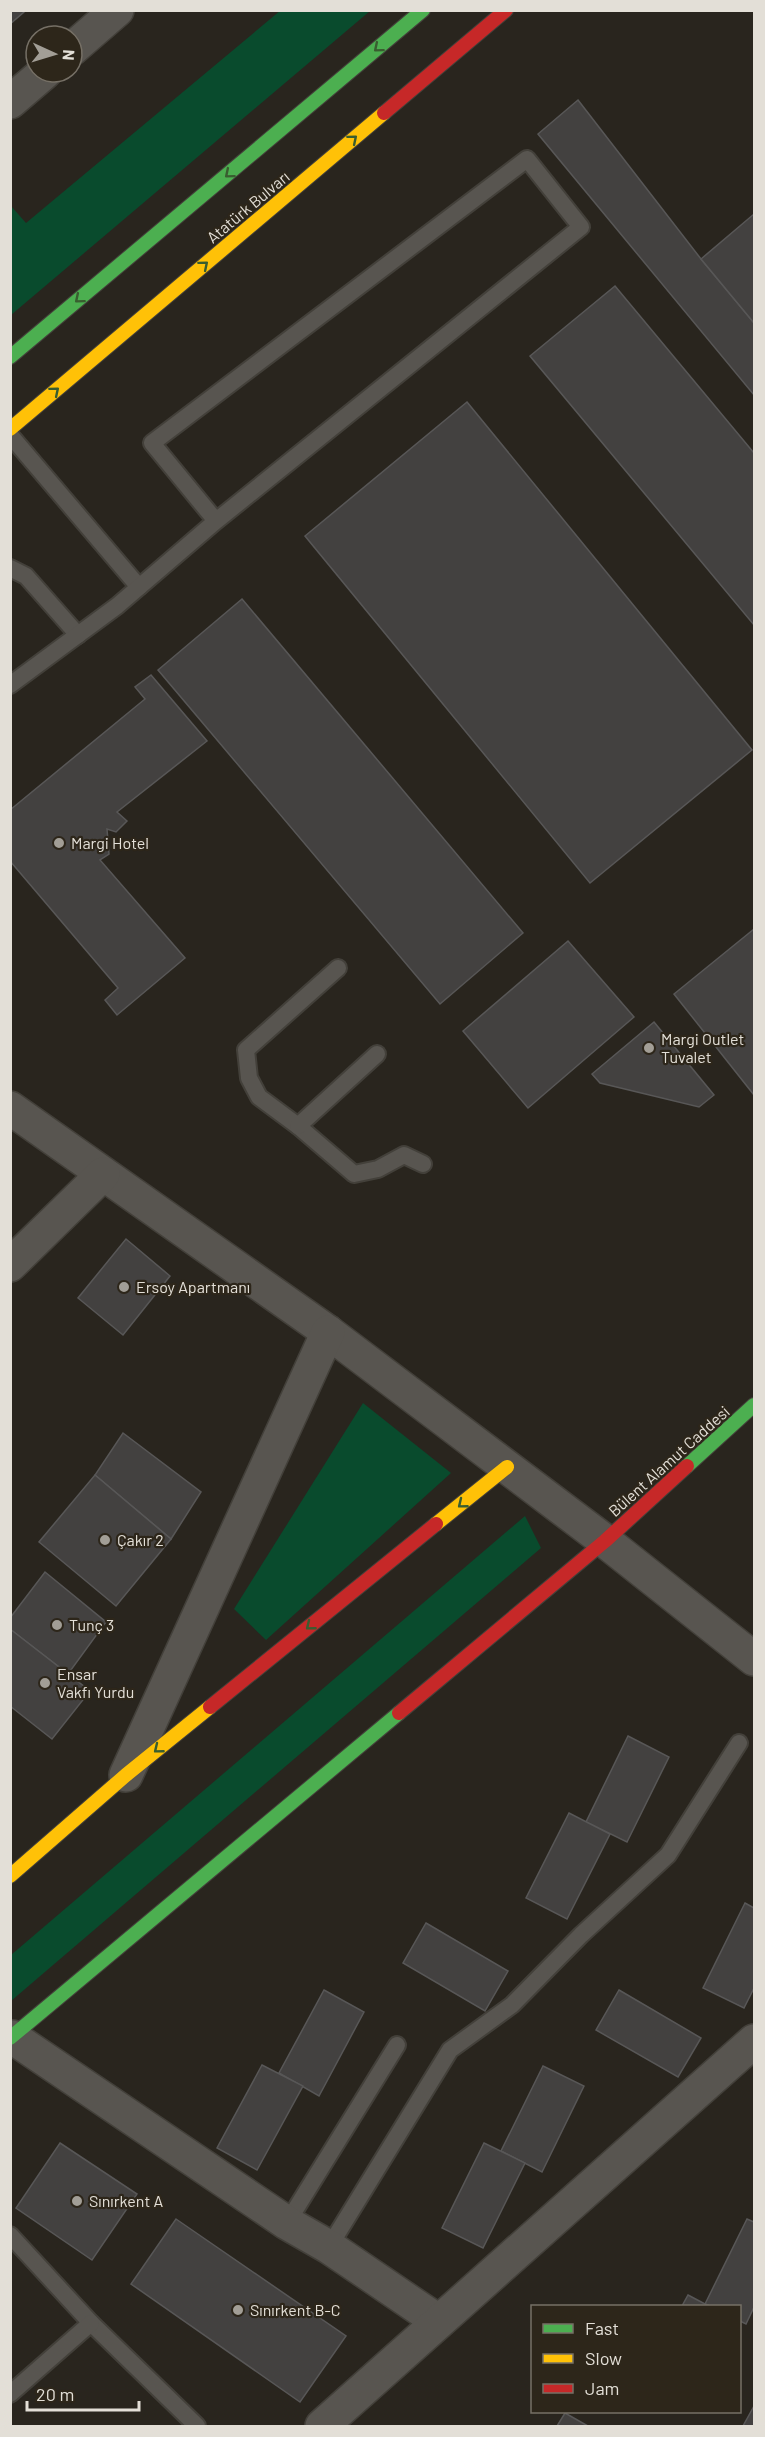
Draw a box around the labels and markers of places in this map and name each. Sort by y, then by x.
place label: Margi Hotel [71,833,149,852]
marker: Margi Hotel [52,836,66,850]
place label: Margi Outlet Tuvalet [661,1029,744,1066]
marker: Margi Outlet Tuvalet [642,1041,656,1055]
place label: Ersoy Apartmanı [136,1277,250,1296]
marker: Ersoy Apartmanı [117,1280,131,1294]
place label: Çakır 2 [117,1530,164,1549]
marker: Çakır 2 [98,1533,112,1547]
place label: Tunç 3 [69,1615,114,1634]
marker: Tunç 3 [50,1618,64,1632]
place label: Ensar Vakfı Yurdu [57,1664,134,1701]
marker: Ensar Vakfı Yurdu [38,1676,52,1690]
place label: Sınırkent A [89,2191,163,2210]
marker: Sınırkent A [70,2194,84,2208]
place label: Sınırkent B-C [250,2300,341,2319]
marker: Sınırkent B-C [231,2303,245,2317]

